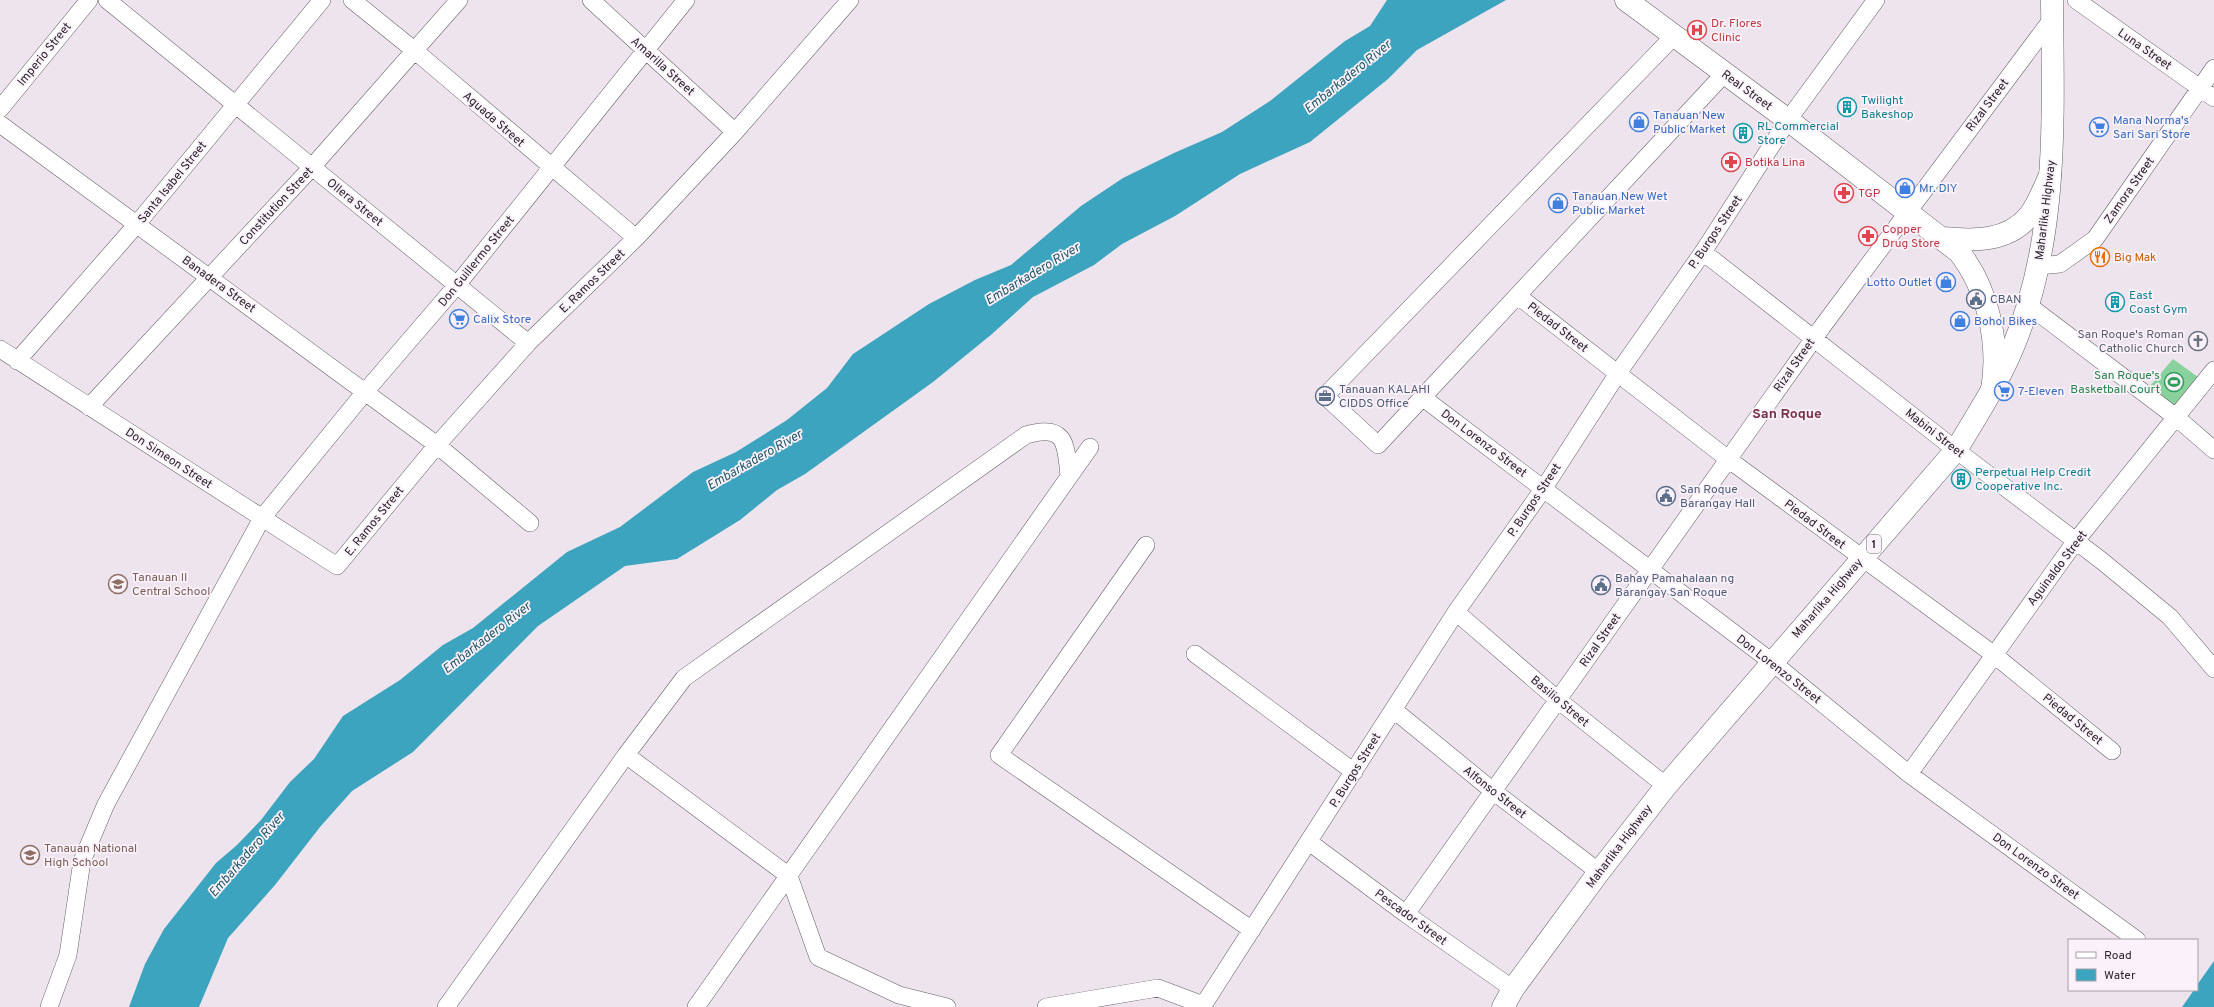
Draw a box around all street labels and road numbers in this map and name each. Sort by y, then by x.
street label: Imperio Street [14,19,75,90]
street label: Luna Street [2114,25,2175,74]
street label: Amarilla Street [627,34,698,100]
street label: Real Street [1718,67,1775,115]
street label: Rizal Street [1963,76,2013,135]
street label: Aguada Street [459,88,528,151]
street label: Santa Isabel Street [135,138,211,227]
street label: Zamora Street [2101,154,2159,227]
street label: Maharlika Highway [2032,159,2060,261]
street label: Constitution Street [236,164,317,249]
street label: Ollera Street [323,175,386,230]
street label: P. Burgos Street [1685,193,1746,272]
street label: Don Guillermo Street [435,213,518,310]
street label: E. Ramos Street [556,246,629,317]
street label: Banadera Street [178,253,259,317]
street label: Piedad Street [1524,299,1591,357]
street label: Rizal Street [1770,335,1819,396]
street label: Don Lorenzo Street [1437,406,1530,481]
street label: Mabini Street [1901,406,1967,462]
street label: Don Simeon Street [122,425,215,493]
street label: P. Burgos Street [1504,461,1565,540]
street label: E. Ramos Street [342,483,408,560]
street label: Piedad Street [1780,496,1848,553]
street label: Aguinaldo Street [2024,528,2091,609]
road number: 1 [1867,535,1881,553]
street label: Maharlika Highway [1789,555,1867,642]
street label: Rizal Street [1576,610,1625,671]
street label: Don Lorenzo Street [1733,632,1824,708]
street label: Basilio Street [1527,673,1592,731]
street label: Piedad Street [2039,691,2106,749]
street label: P. Burgos Street [1326,730,1385,811]
street label: Alfonso Street [1459,763,1529,823]
street label: Maharlika Highway [1583,802,1657,892]
street label: Don Lorenzo Street [1989,830,2082,904]
street label: Pescador Street [1371,886,1450,949]

